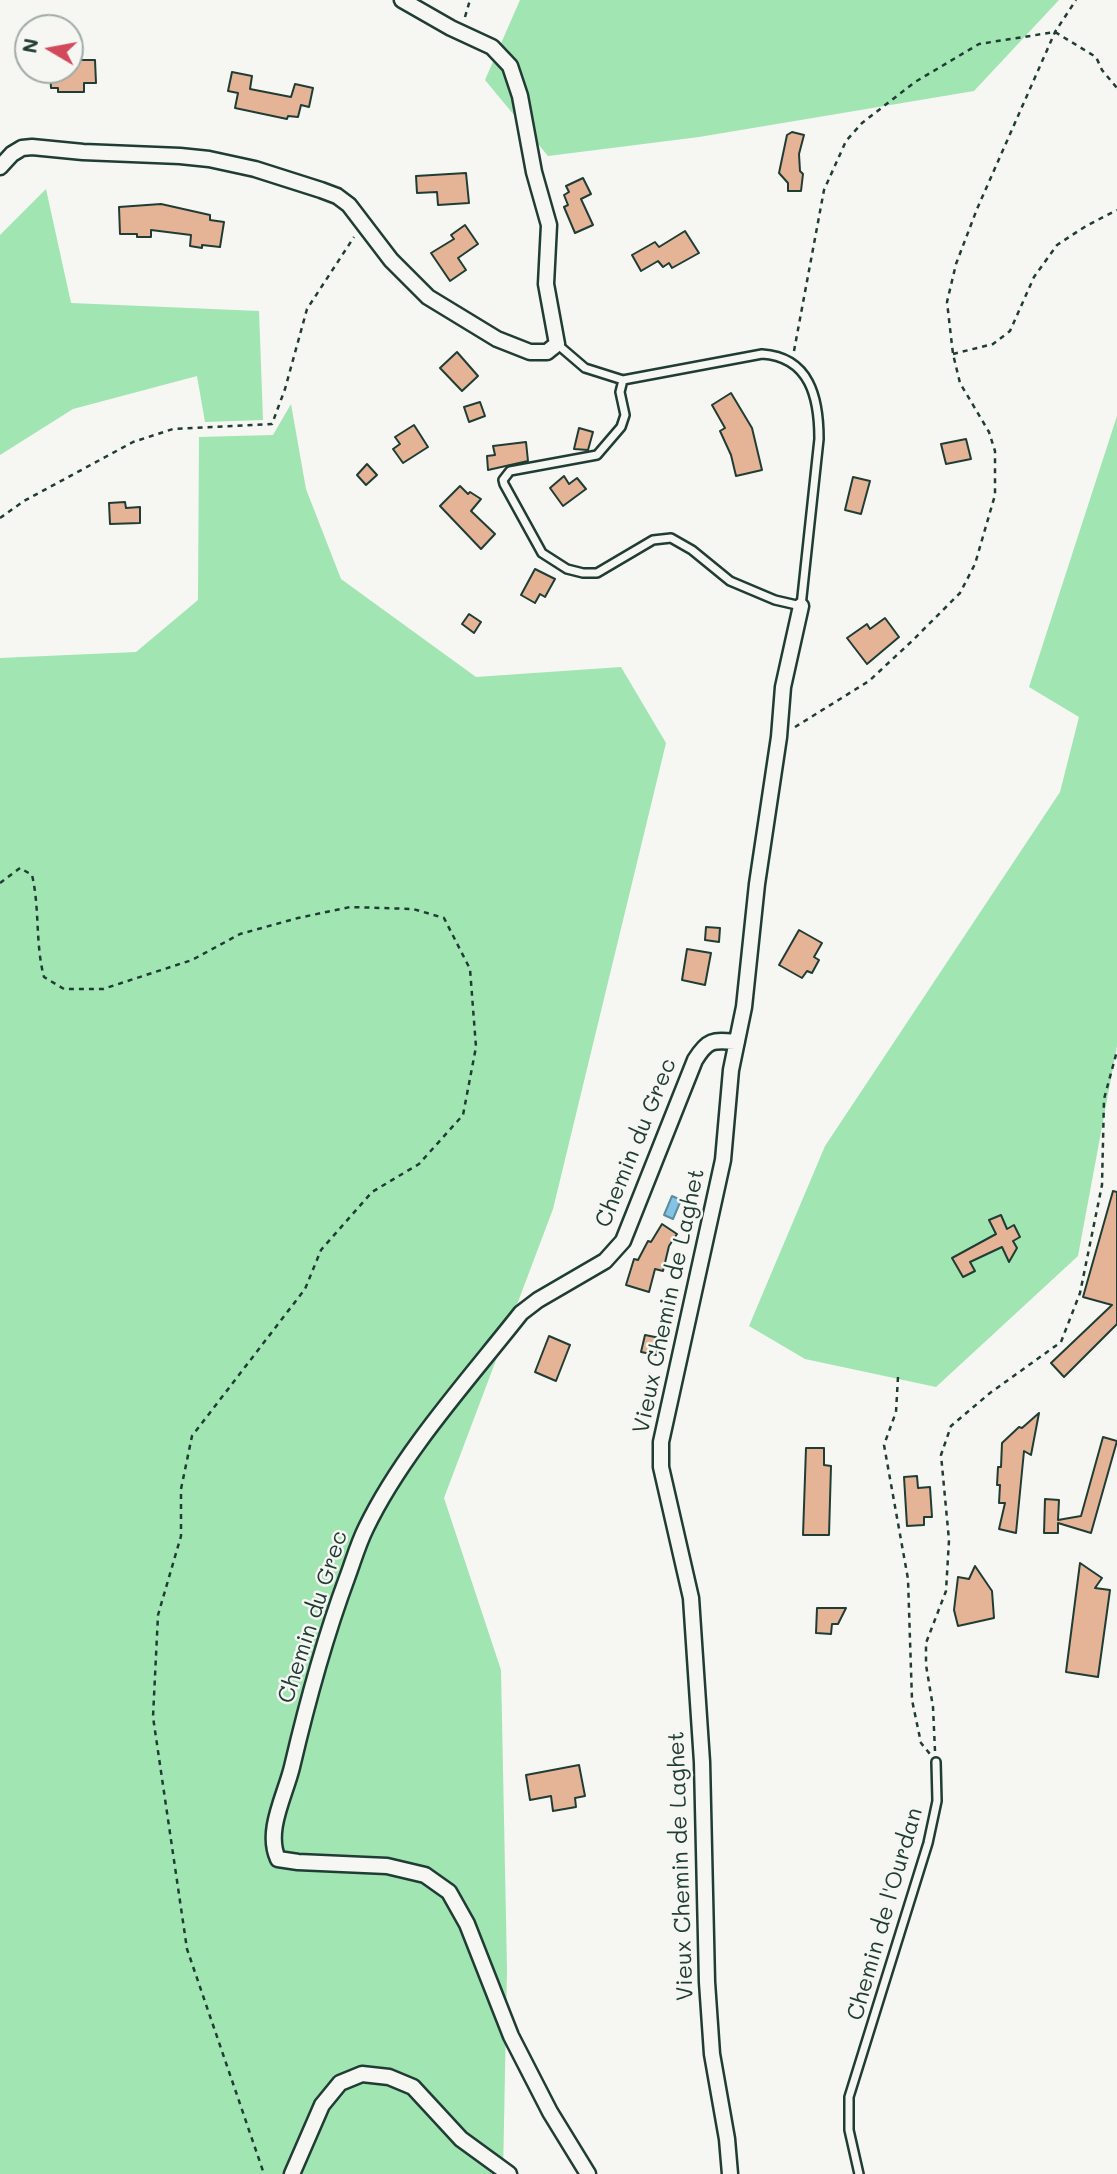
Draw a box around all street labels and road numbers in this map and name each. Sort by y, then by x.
street label: Chemin du Grec [589,1054,683,1232]
street label: Vieux Chemin de Laghet [627,1166,711,1436]
street label: Chemin du Grec [272,1527,354,1707]
street label: Vieux Chemin de Laghet [662,1731,700,2001]
street label: Chemin de l'Ourdan [841,1804,929,2024]

